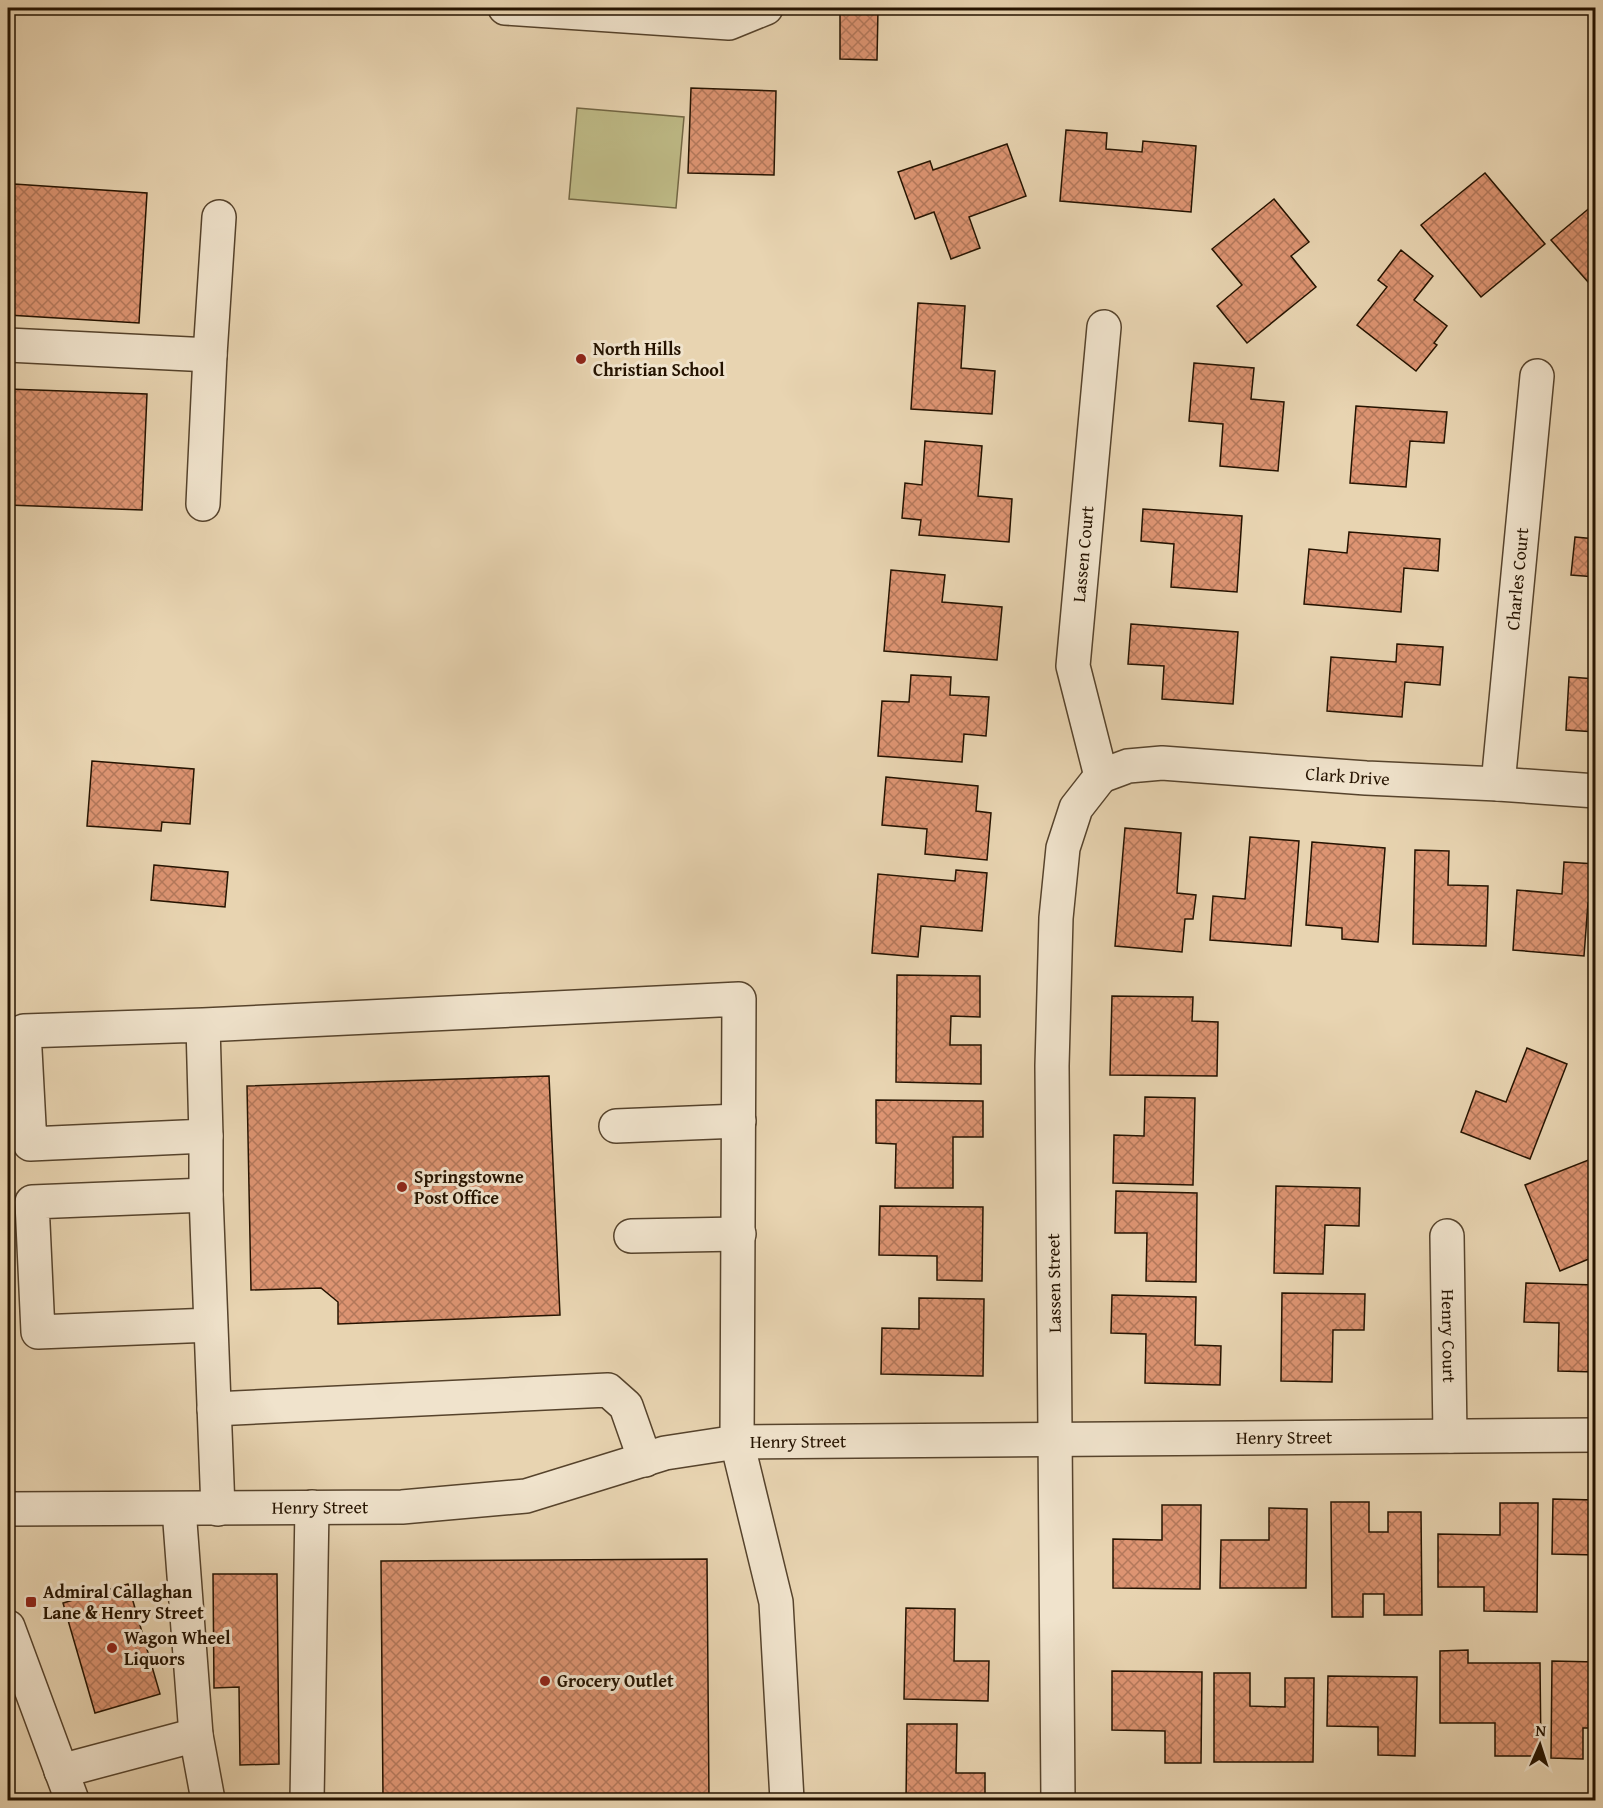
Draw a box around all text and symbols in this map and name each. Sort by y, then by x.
place label: North Hills Christian School [593,335,725,383]
marker: North Hills Christian School [574,352,588,366]
street label: Lassen Court [1065,504,1101,603]
street label: Charles Court [1499,526,1536,631]
street label: Clark Drive [1305,760,1390,792]
place label: Springstowne Post Office [414,1163,524,1211]
marker: Springstowne Post Office [395,1180,409,1194]
street label: Lassen Street [1039,1232,1068,1333]
street label: Henry Court [1435,1289,1463,1384]
street label: Henry Street [1236,1423,1333,1451]
street label: Henry Street [750,1427,847,1455]
street label: Henry Street [272,1493,369,1521]
place label: Admiral Callaghan Lane & Henry Street [43,1578,204,1626]
marker: Admiral Callaghan Lane & Henry Street [24,1595,38,1609]
place label: Wagon Wheel Liquors [124,1624,231,1672]
marker: Wagon Wheel Liquors [105,1641,119,1655]
place label: Grocery Outlet [557,1667,674,1694]
marker: Grocery Outlet [538,1674,552,1688]
north arrow [1510,1715,1570,1775]
text: N [1535,1718,1547,1742]

